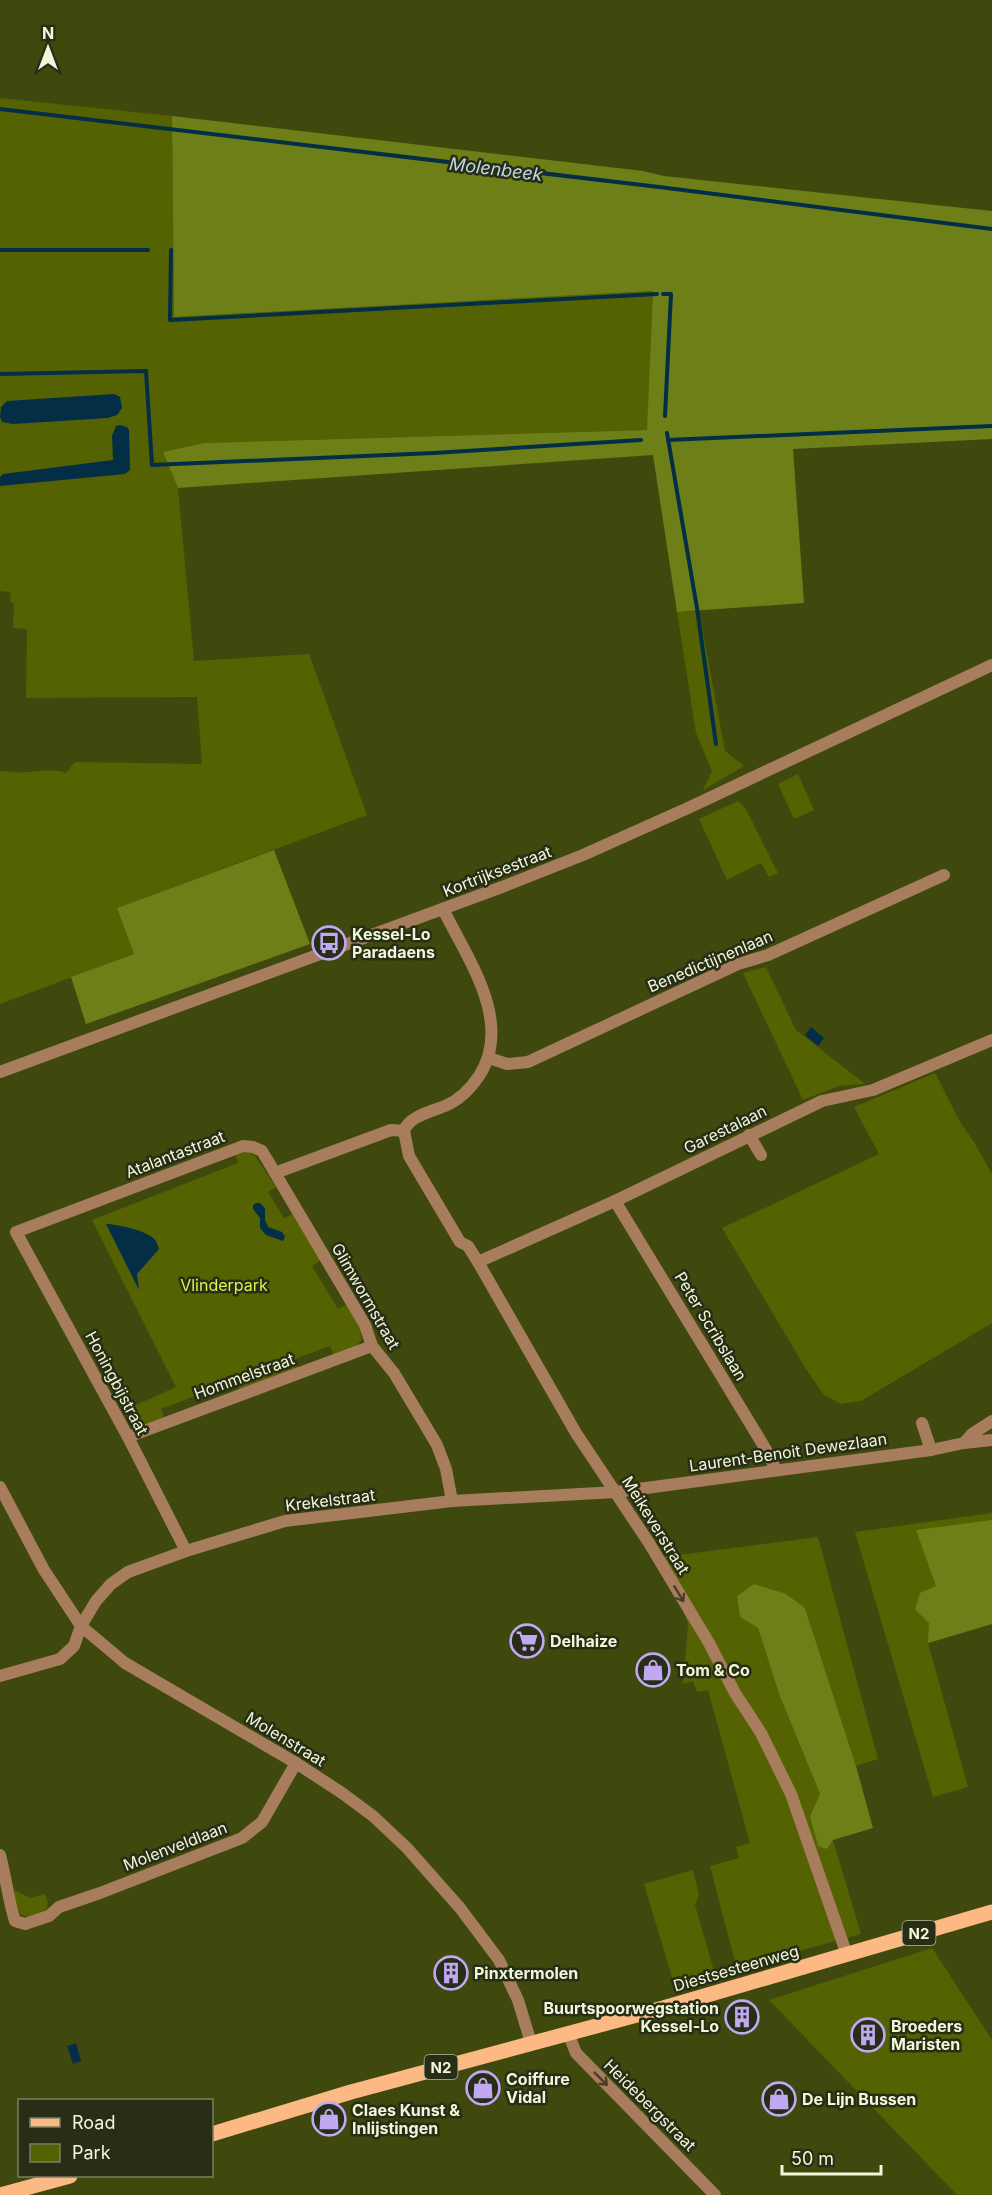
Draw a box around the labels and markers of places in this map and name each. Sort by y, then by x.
place label: Kessel-Lo Paradaens [352,924,435,962]
bus stop icon: Kessel-Lo Paradaens [311,925,347,961]
supermarket icon: Delhaize [509,1623,545,1659]
place label: Delhaize [550,1631,617,1651]
shop icon: Tom & Co [635,1652,671,1688]
place label: Tom & Co [676,1660,750,1680]
building icon: Pinxtermolen [433,1955,469,1991]
place label: Pinxtermolen [474,1963,578,1983]
place label: Buurtspoorwegstation Kessel-Lo [543,1998,719,2036]
building icon: Buurtspoorwegstation Kessel-Lo [724,1999,760,2035]
place label: Broeders Maristen [891,2016,962,2054]
building icon: Broeders Maristen [850,2017,886,2053]
place label: Coiffure Vidal [506,2069,570,2107]
shop icon: Coiffure Vidal [465,2070,501,2106]
shop icon: De Lijn Bussen [761,2081,797,2117]
place label: De Lijn Bussen [802,2089,916,2109]
place label: Claes Kunst & Inlijstingen [352,2100,460,2138]
shop icon: Claes Kunst & Inlijstingen [311,2101,347,2137]

